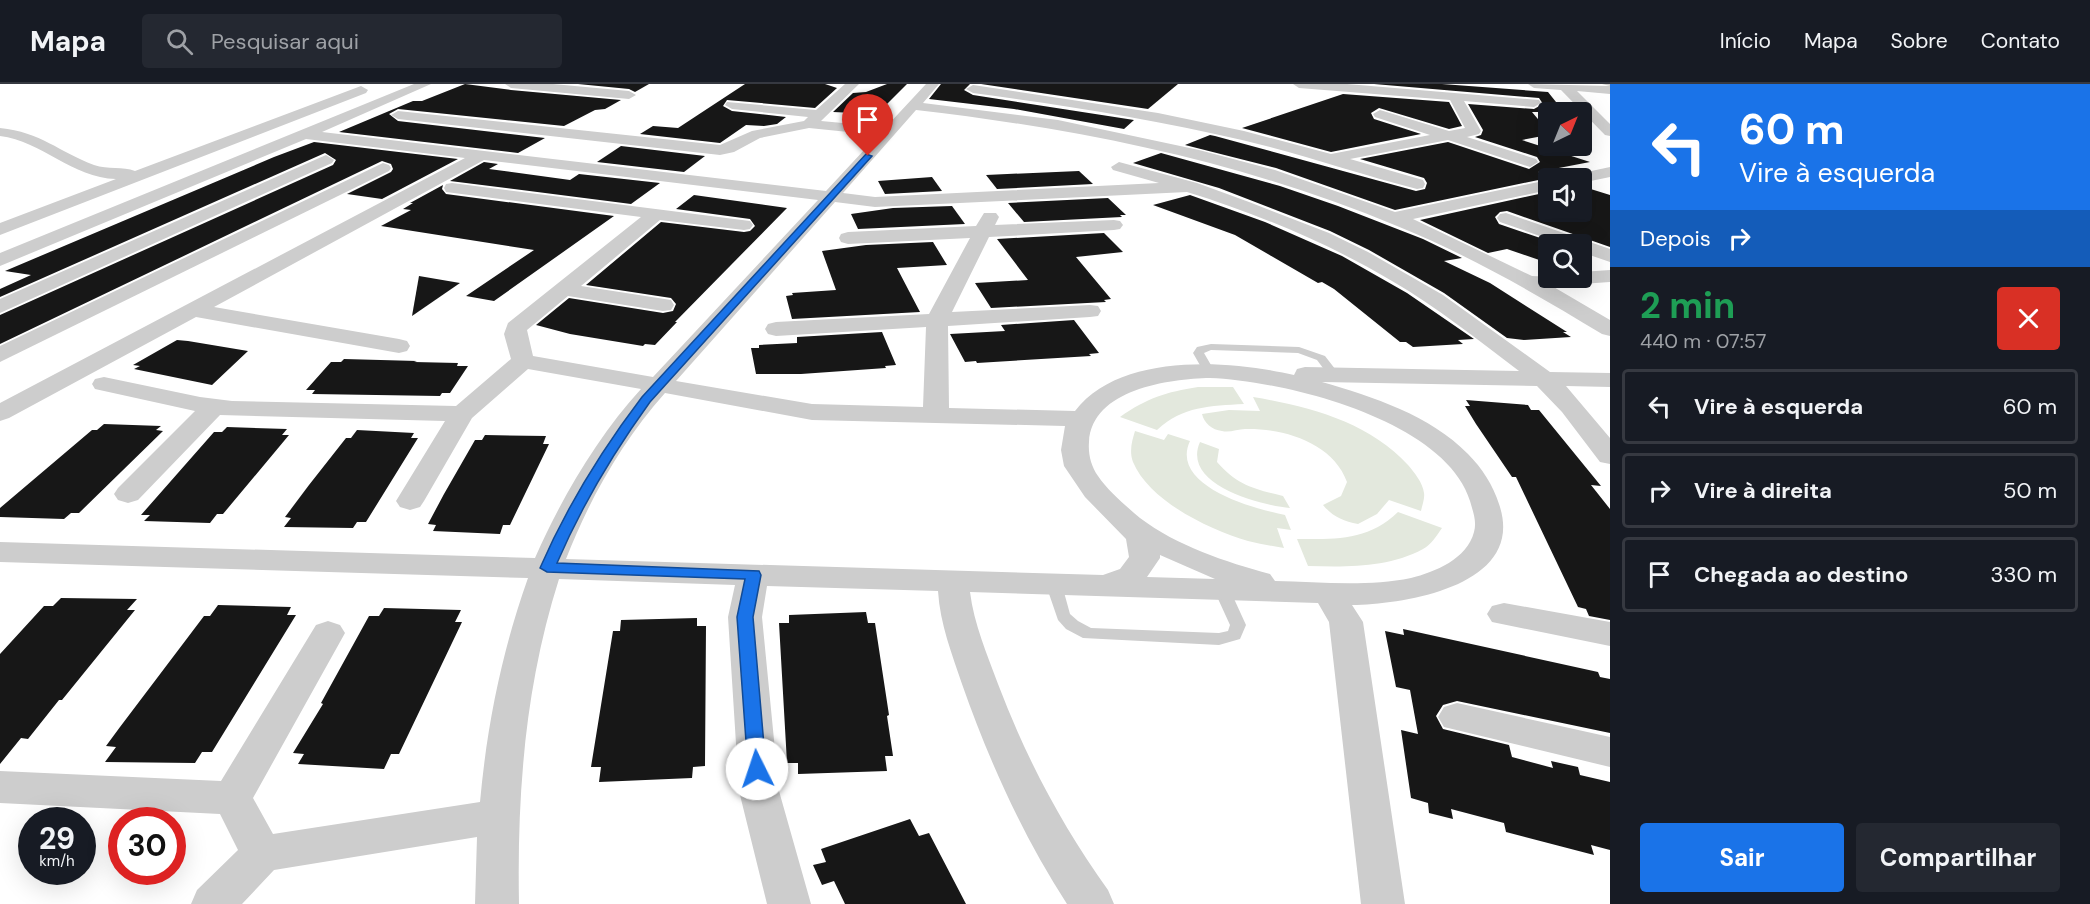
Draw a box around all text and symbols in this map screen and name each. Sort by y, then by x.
search box [142,14,562,68]
text: Mapa [30,23,106,60]
icon: search [163,25,196,58]
text: Pesquisar aqui [211,27,359,56]
text: Início [1720,27,1771,55]
text: Mapa [1804,27,1858,55]
text: Sobre [1891,27,1948,55]
text: Contato [1981,27,2060,55]
pin [842,94,893,156]
north arrow [1538,102,1592,156]
map controls [1538,102,1592,288]
text: 60 m [1739,102,1845,157]
icon: arrive [851,103,884,136]
icon: left [1640,108,1718,186]
text: Vire à esquerda [1739,155,1935,190]
button: sound [1538,168,1592,222]
icon: right [1723,222,1756,255]
text: Depois [1640,224,1711,253]
button: search [1538,234,1592,288]
text: 2 min [1640,282,1735,329]
button: close [1997,287,2060,350]
text: 440 m · 07:57 [1640,328,1766,354]
icon: left [1643,390,1676,423]
text: Vire à esquerda [1694,392,1863,421]
text: 60 m [2003,392,2057,421]
icon: right [1643,474,1676,507]
text: Vire à direita [1694,476,1832,505]
text: 50 m [2003,476,2057,505]
icon: arrive [1643,558,1676,591]
text: Chegada ao destino [1694,560,1908,589]
text: 330 m [1990,560,2057,589]
position arrow [725,737,789,801]
speed limit sign: 30 [108,807,186,885]
text: 29 [39,819,75,858]
button: Sair [1640,823,1844,892]
button: Compartilhar [1856,823,2060,892]
text: km/h [39,851,75,871]

